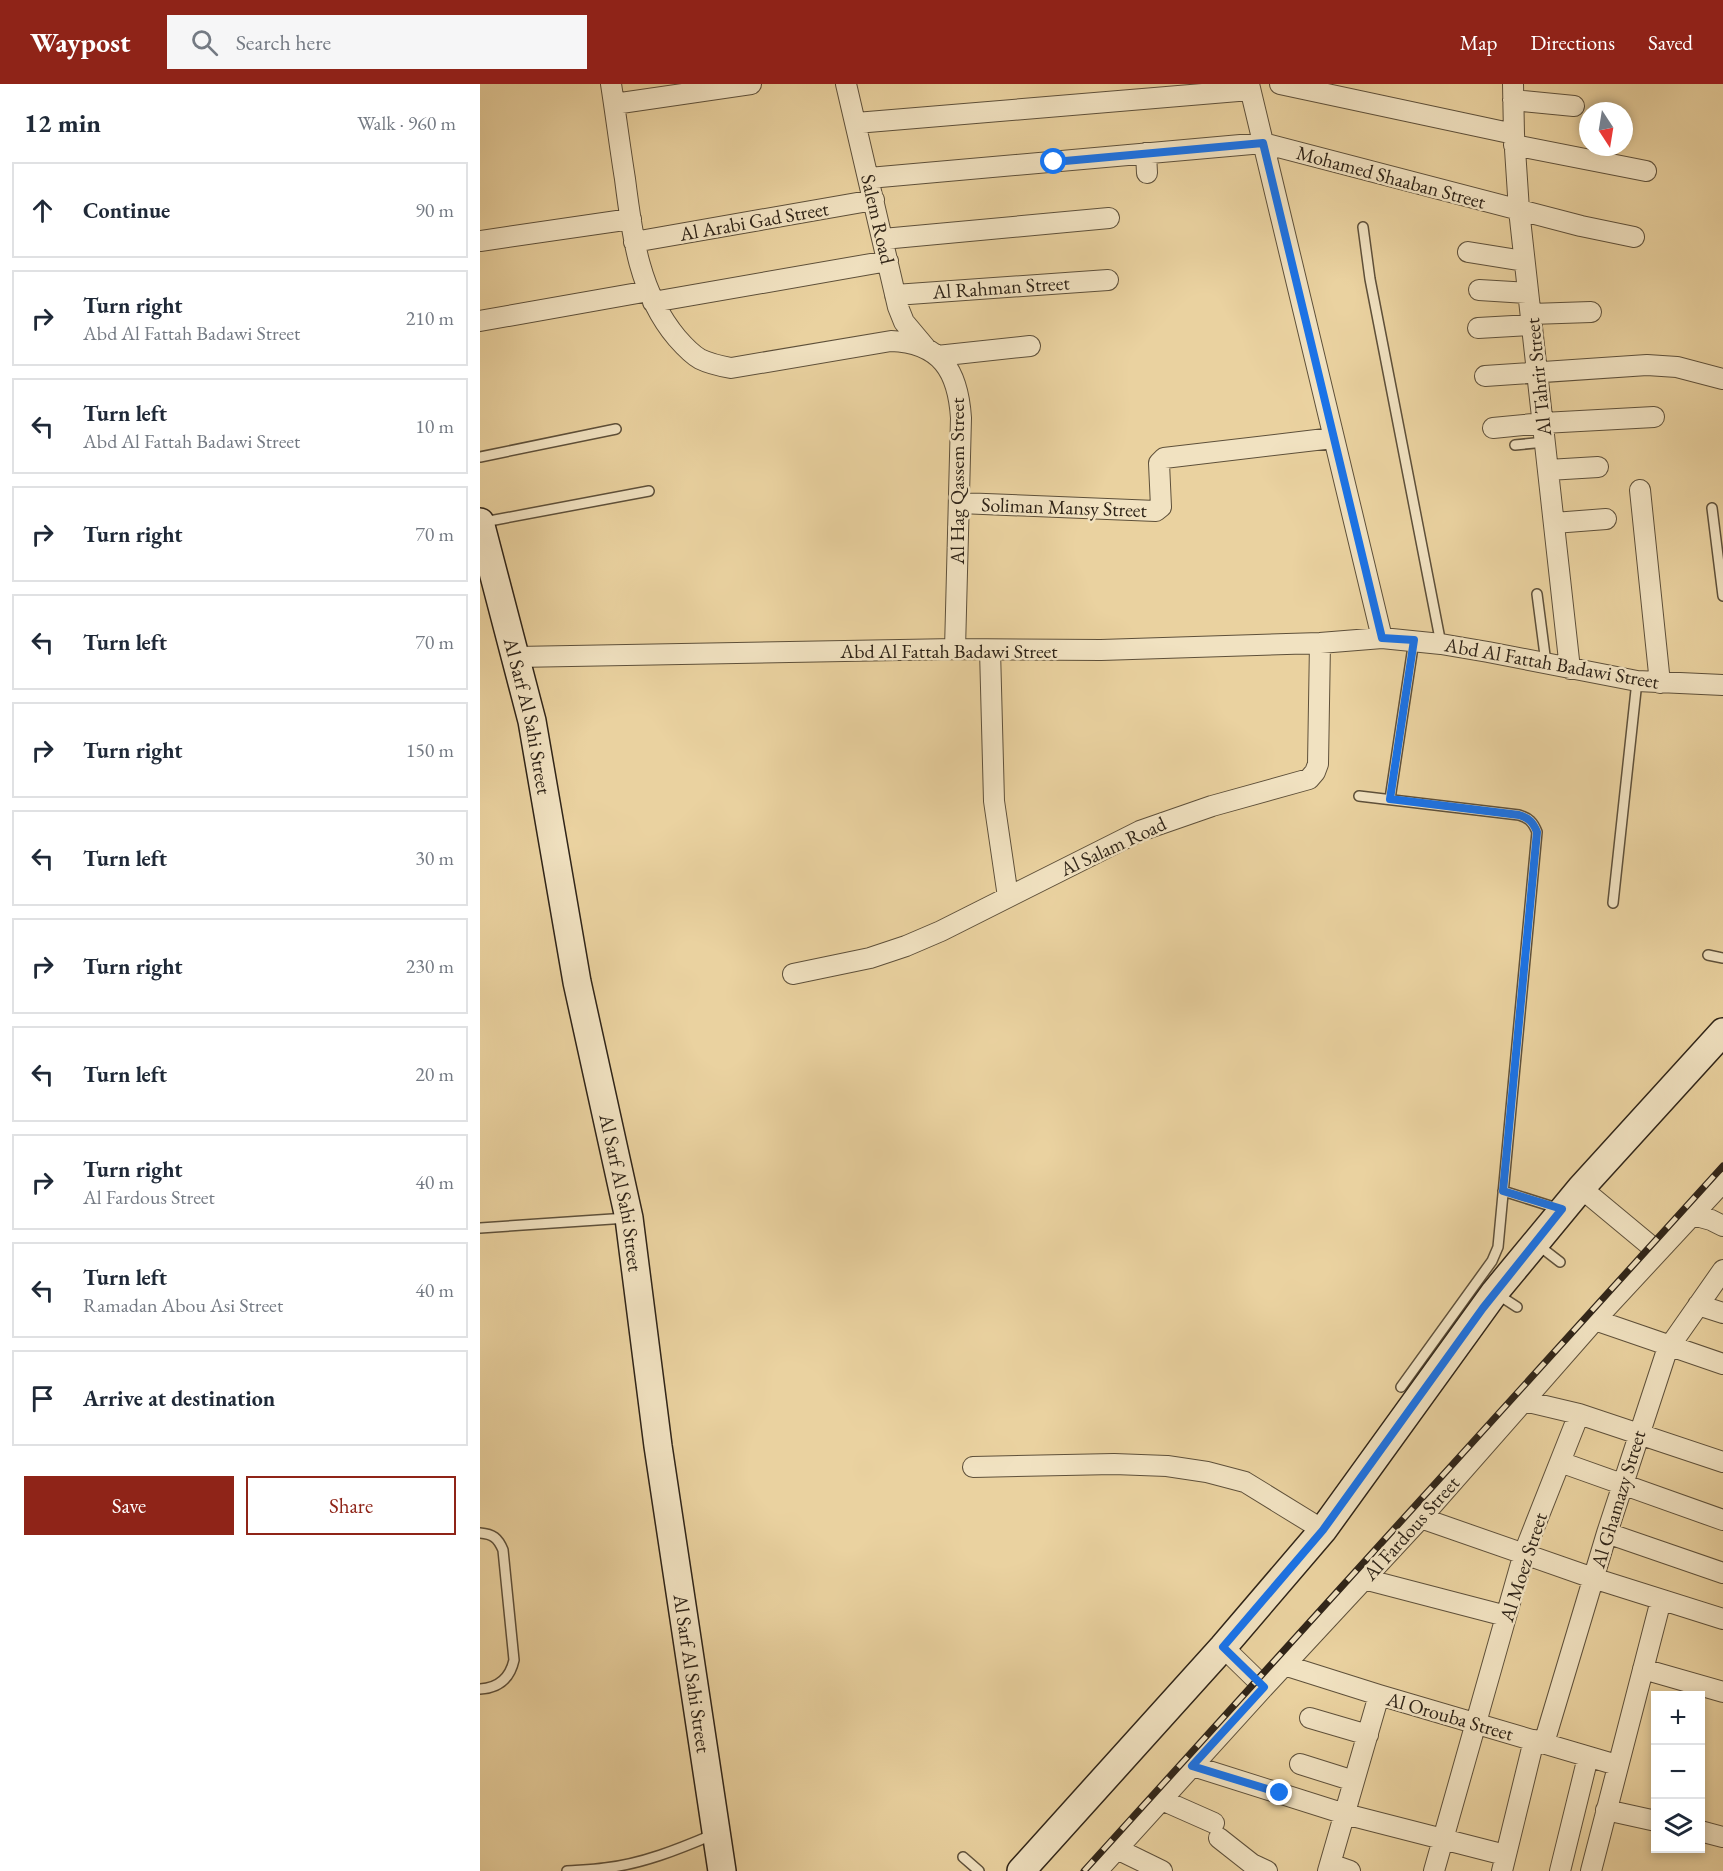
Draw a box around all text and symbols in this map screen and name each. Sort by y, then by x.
search box [167,15,587,69]
text: Waypost [30,24,131,60]
icon: search [188,26,221,59]
text: Search here [236,28,331,57]
text: Map [1460,29,1497,56]
text: Directions [1530,29,1615,56]
text: Saved [1648,29,1693,56]
north arrow [1579,102,1633,156]
text: 12 min [24,106,101,140]
text: Walk · 960 m [357,110,456,136]
street label: Mohamed Shaaban Street [1294,139,1489,215]
route start [1040,148,1066,174]
street label: Salem Road [855,172,901,267]
icon: ahead [26,194,59,227]
street label: Al Arabi Gad Street [676,195,831,247]
text: Continue [83,196,170,225]
text: 90 m [415,197,454,223]
street label: Al Rahman Street [931,269,1071,305]
text: Turn right [83,291,182,320]
icon: right [26,302,59,335]
text: 210 m [406,305,454,331]
street label: Al Tahrir Street [1519,316,1557,438]
text: Abd Al Fattah Badawi Street [83,320,300,346]
street label: Al Hag Qassem Street [944,397,970,565]
text: Turn left [83,399,167,428]
icon: left [26,410,59,443]
text: 10 m [415,413,454,439]
text: Abd Al Fattah Badawi Street [83,428,300,454]
street label: Soliman Mansy Street [981,491,1148,523]
icon: right [26,518,59,551]
text: Turn right [83,520,182,549]
text: 70 m [415,521,454,547]
icon: left [26,626,59,659]
text: Turn left [83,628,167,657]
text: 70 m [415,629,454,655]
street label: Abd Al Fattah Badawi Street [1442,631,1662,695]
street label: Al Sarf Al Sahi Street [497,634,558,797]
street label: Abd Al Fattah Badawi Street [839,638,1058,664]
icon: right [26,734,59,767]
text: Turn right [83,736,182,765]
text: 150 m [406,737,454,763]
street label: Al Salam Road [1055,810,1171,882]
icon: left [26,842,59,875]
text: Turn left [83,844,167,873]
text: 30 m [415,845,454,871]
icon: right [26,950,59,983]
text: Turn right [83,952,182,981]
text: 230 m [406,953,454,979]
icon: left [26,1058,59,1091]
text: Turn left [83,1060,167,1089]
text: 20 m [415,1061,454,1087]
street label: Al Sarf Al Sahi Street [593,1110,649,1274]
text: Turn right [83,1155,182,1184]
icon: right [26,1166,59,1199]
text: 40 m [415,1169,454,1195]
text: Al Fardous Street [83,1184,215,1210]
text: Turn left [83,1263,167,1292]
icon: left [26,1274,59,1307]
text: 40 m [415,1277,454,1303]
text: Ramadan Abou Asi Street [83,1292,283,1318]
icon: arrive [26,1382,59,1415]
text: Arrive at destination [83,1384,275,1413]
street label: Al Ghamazy Street [1584,1426,1652,1572]
street label: Al Fardous Street [1357,1470,1465,1586]
button: Save [24,1476,234,1535]
button: Share [246,1476,456,1535]
street label: Al Moez Street [1493,1508,1553,1626]
street label: Al Sarf Al Sahi Street [667,1591,717,1755]
street label: Al Orouba Street [1383,1685,1517,1747]
map controls [1651,1691,1705,1853]
button: + [1651,1691,1705,1745]
button: − [1651,1745,1705,1799]
route end [1266,1779,1292,1805]
button: layers [1651,1799,1705,1853]

